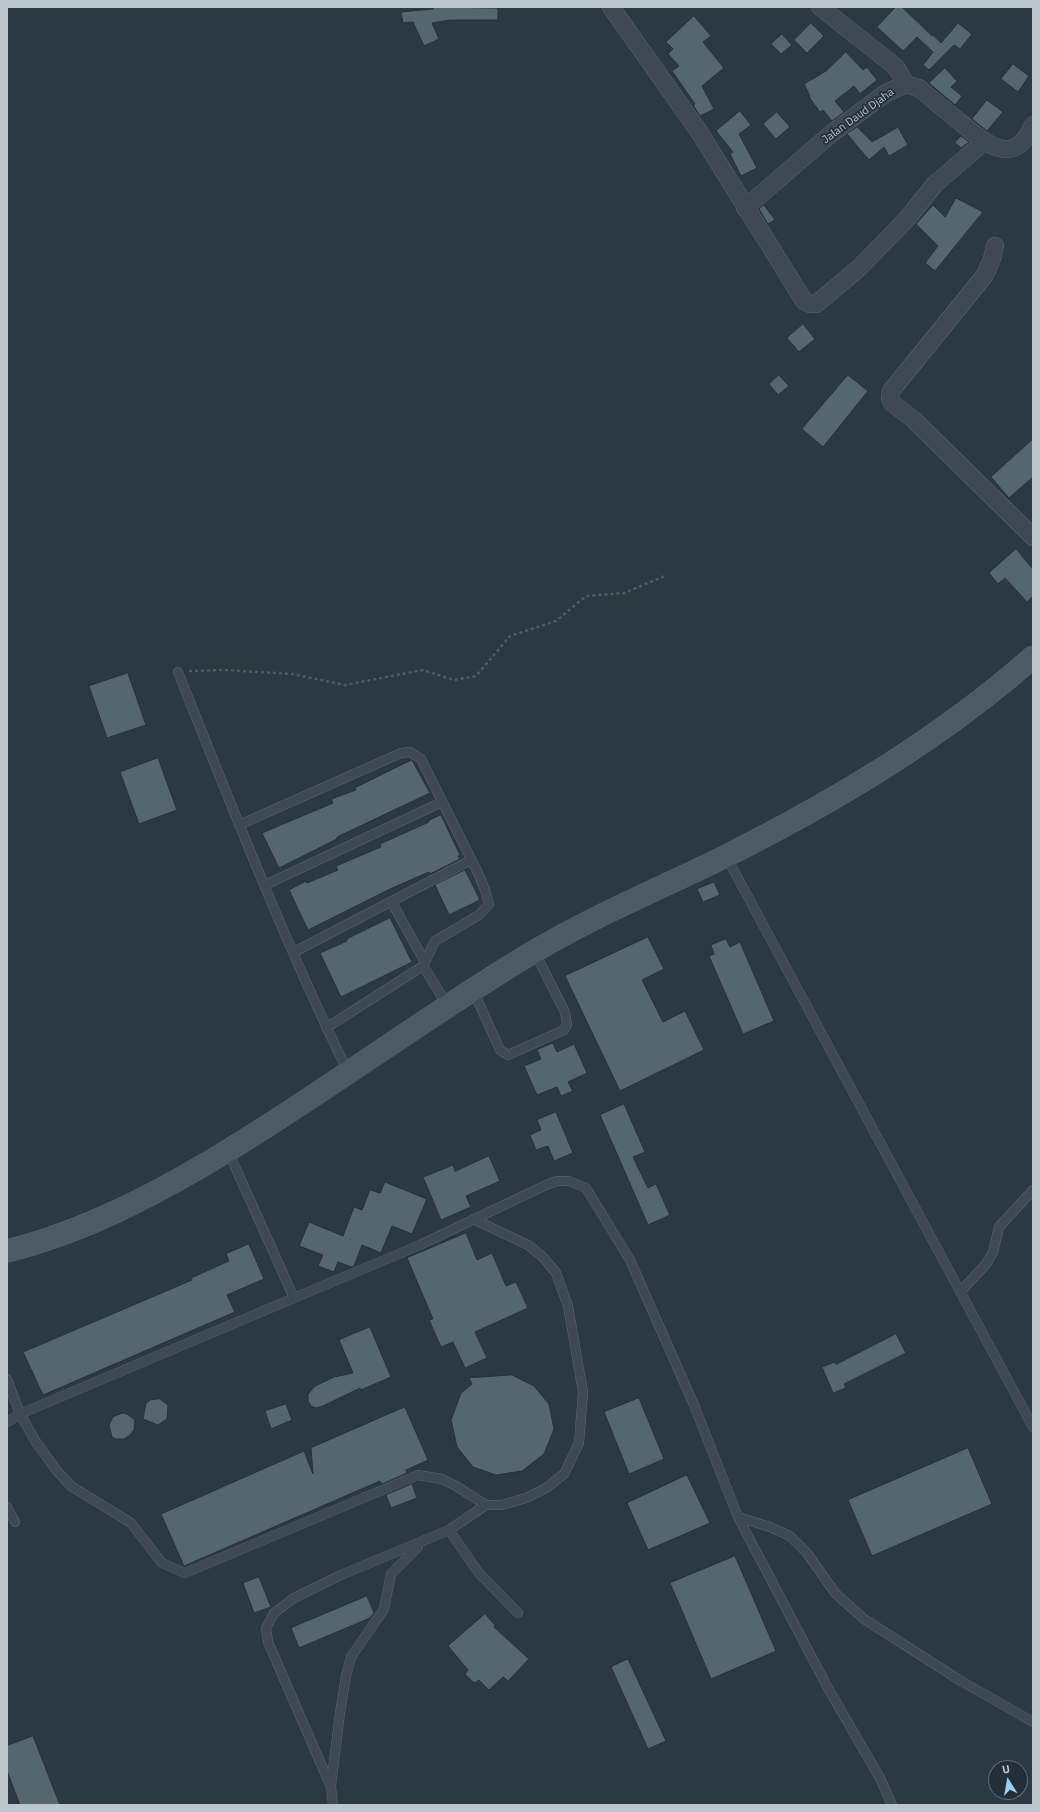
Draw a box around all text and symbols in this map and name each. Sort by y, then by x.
street label: Jalan Daud Djaha [819,85,897,147]
north arrow [988,1760,1028,1800]
text: U [1001,1762,1011,1777]

